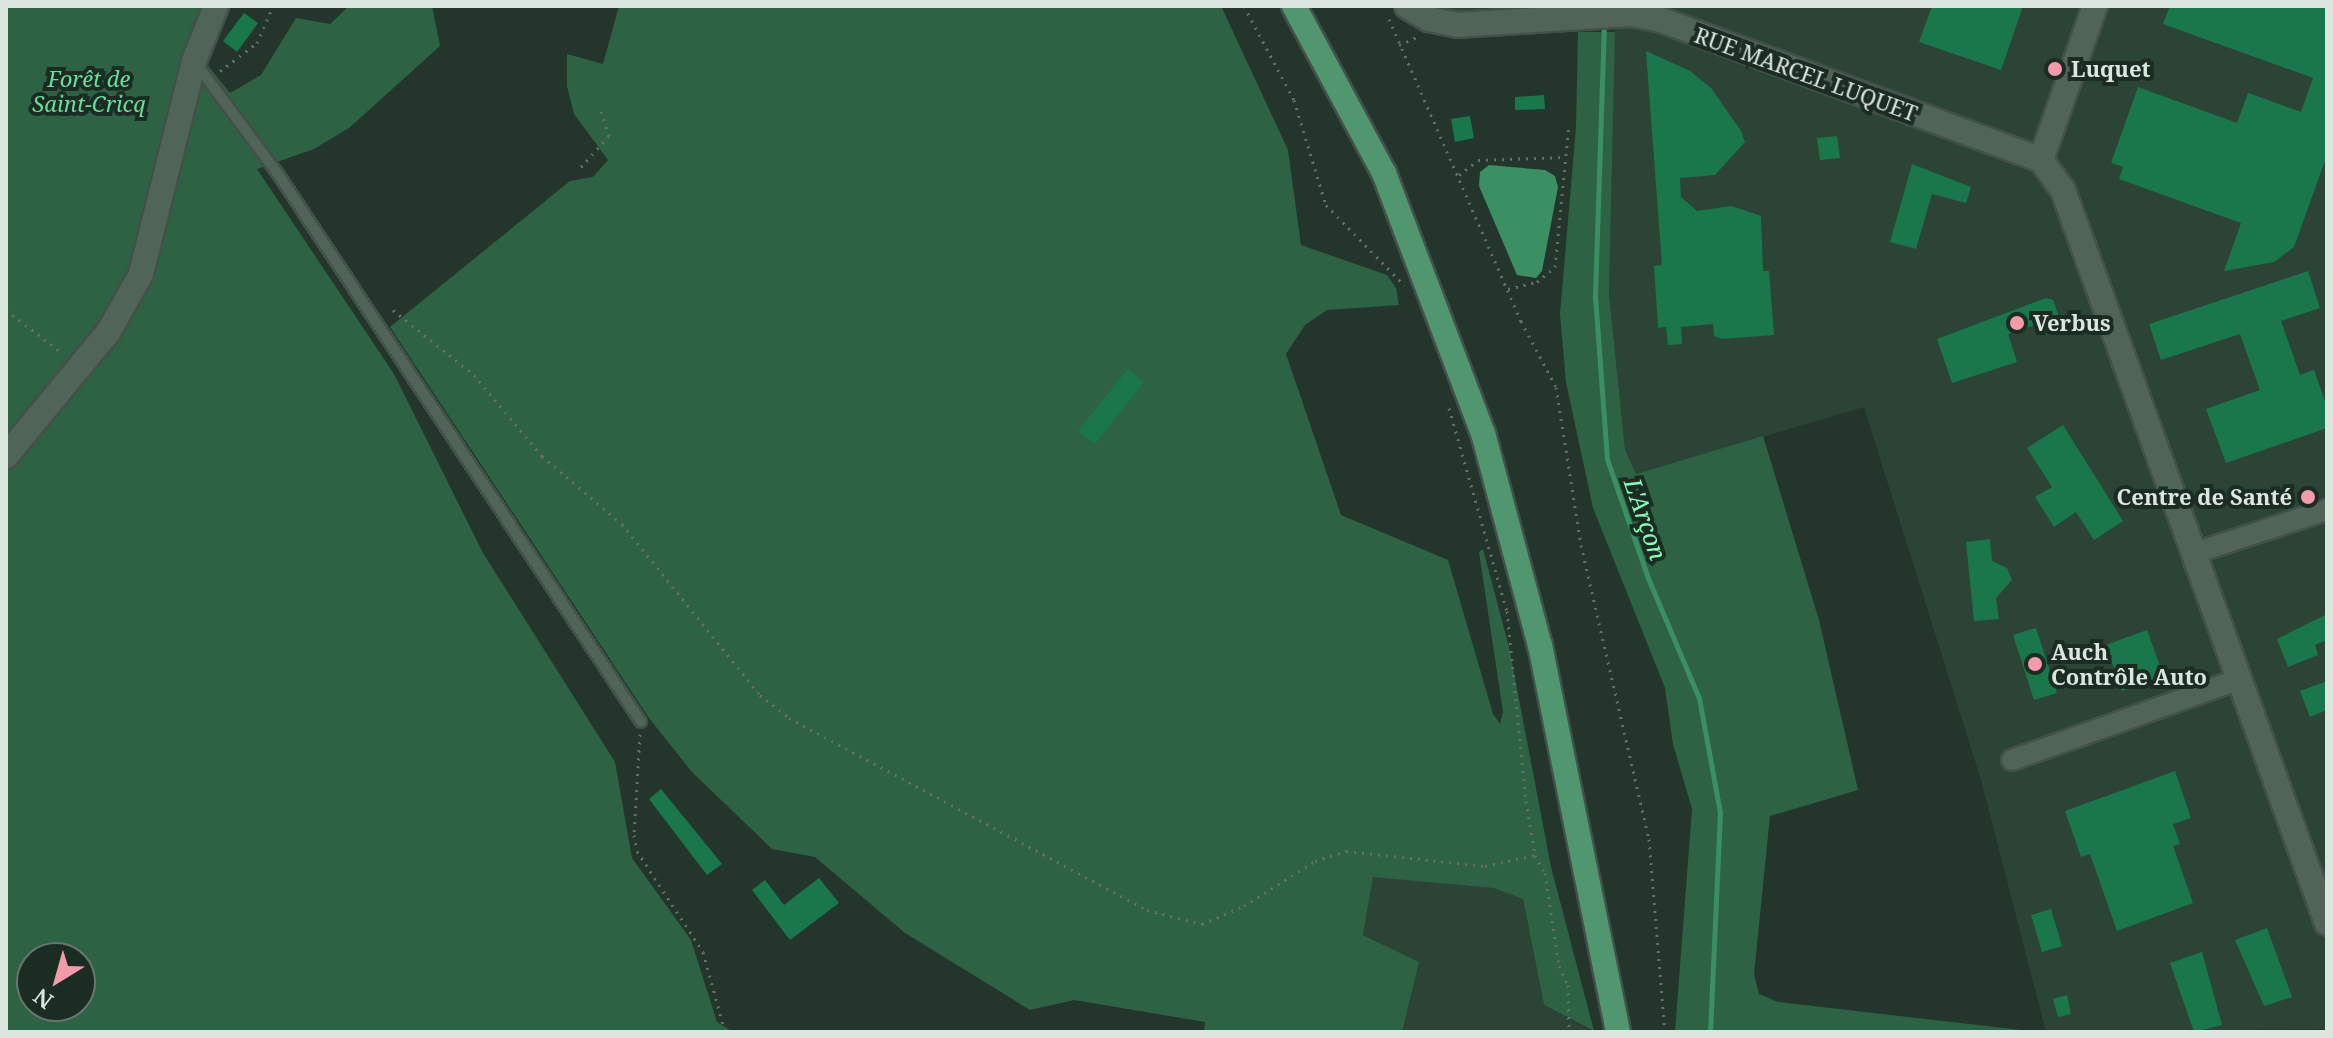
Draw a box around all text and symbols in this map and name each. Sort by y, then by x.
street label: RUE MARCEL LUQUET [1691,21,1921,127]
place label: Luquet [2071,56,2150,82]
marker: Luquet [2046,60,2064,78]
park label: Forêt de Saint-Cricq [32,65,146,116]
place label: Verbus [2033,310,2111,336]
marker: Verbus [2008,314,2026,332]
water label: L'Arçon [1619,474,1673,564]
place label: Centre de Santé [2117,484,2292,510]
marker: Centre de Santé [2299,488,2317,506]
place label: Auch Contrôle Auto [2051,638,2207,690]
marker: Auch Contrôle Auto [2026,655,2044,673]
north arrow [16,942,96,1022]
text: N [27,982,59,1017]

